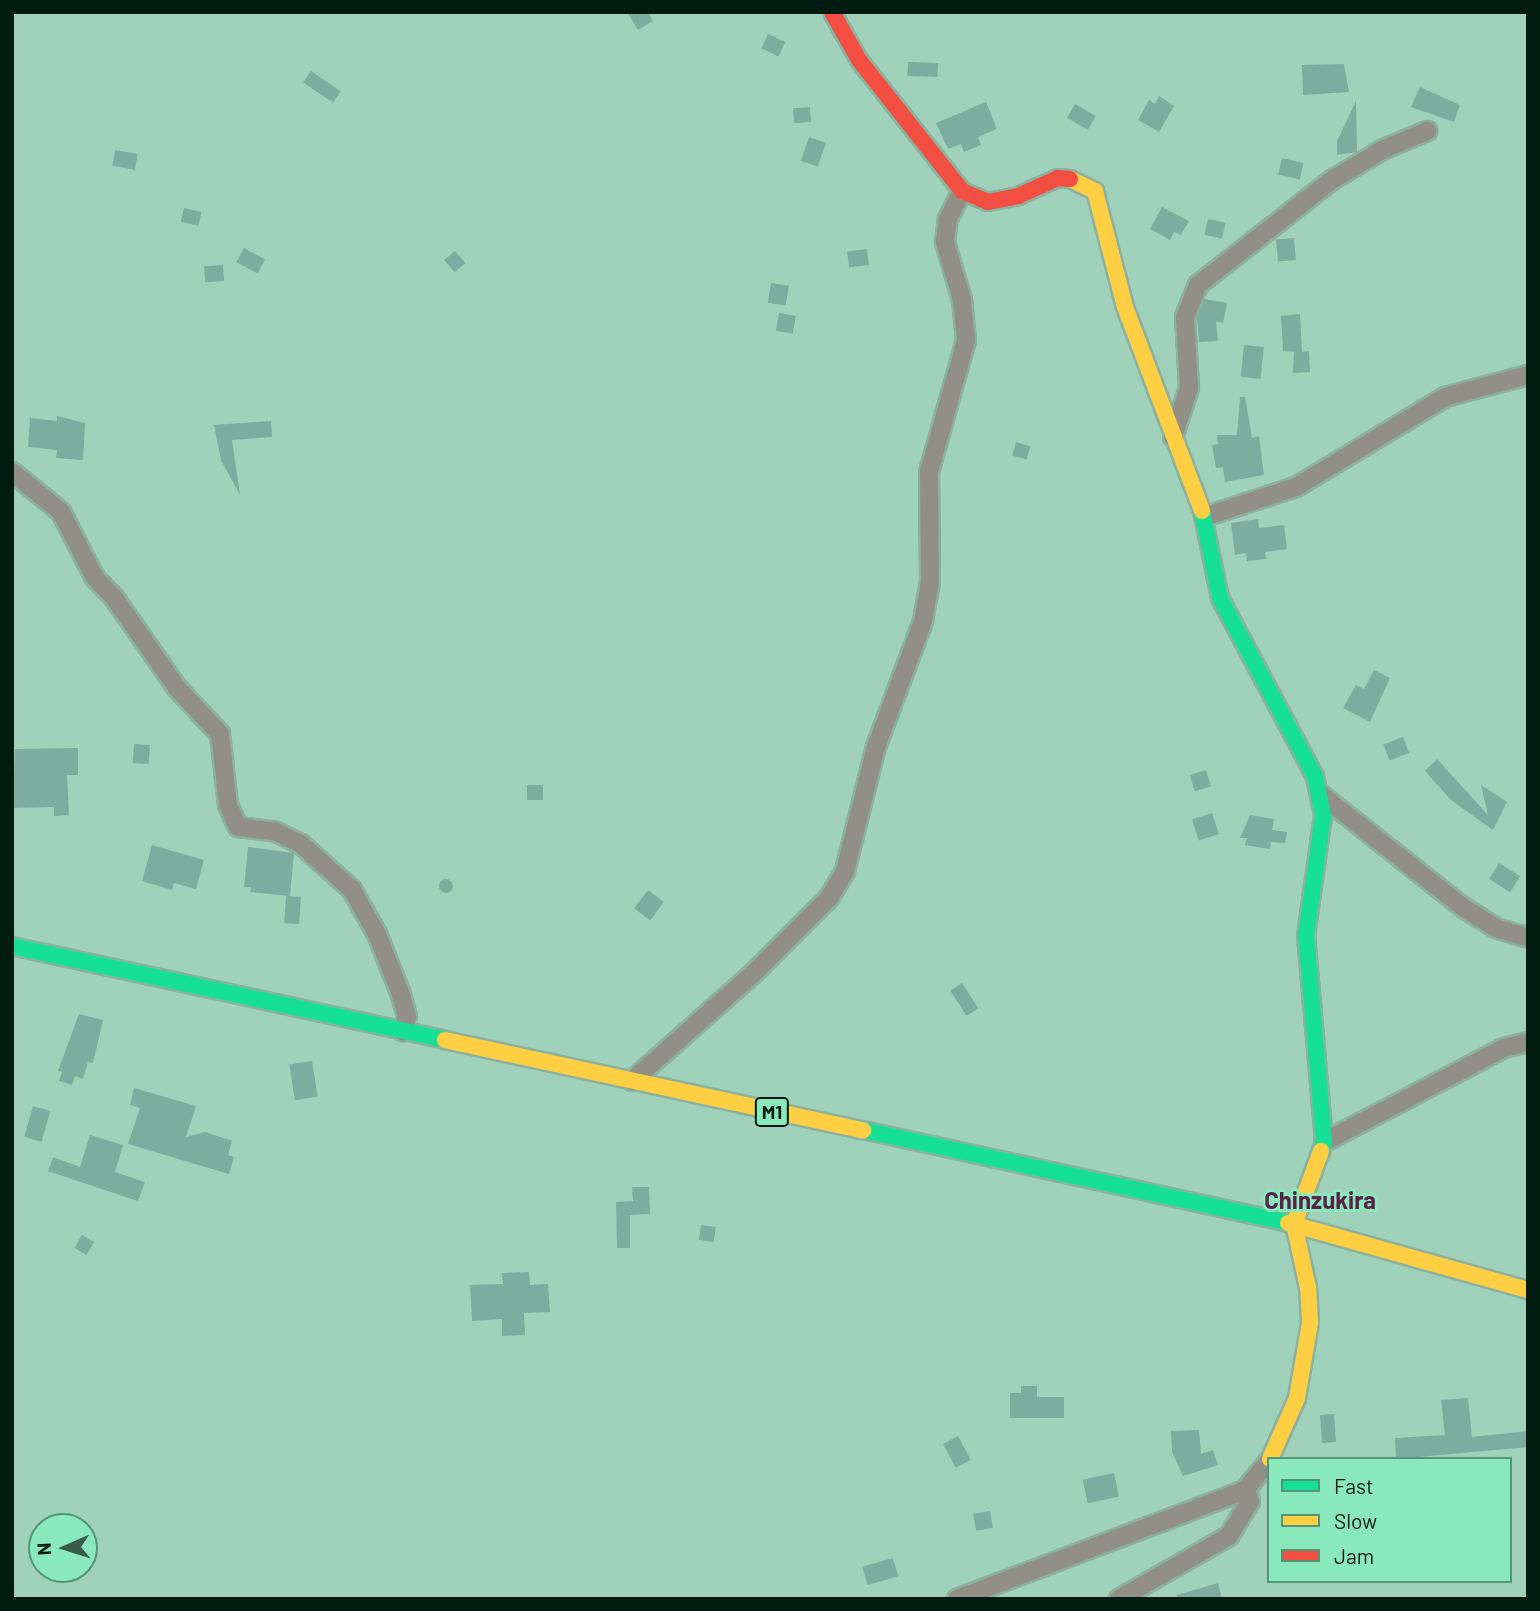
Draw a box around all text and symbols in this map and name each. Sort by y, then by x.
road number: M1 [754,1096,790,1128]
district label: Chinzukira [1264,1186,1376,1214]
legend [1267,1457,1512,1583]
text: Fast [1334,1473,1374,1498]
text: Slow [1334,1508,1377,1533]
north arrow [28,1513,98,1583]
text: N [32,1542,55,1556]
text: Jam [1334,1543,1374,1568]

